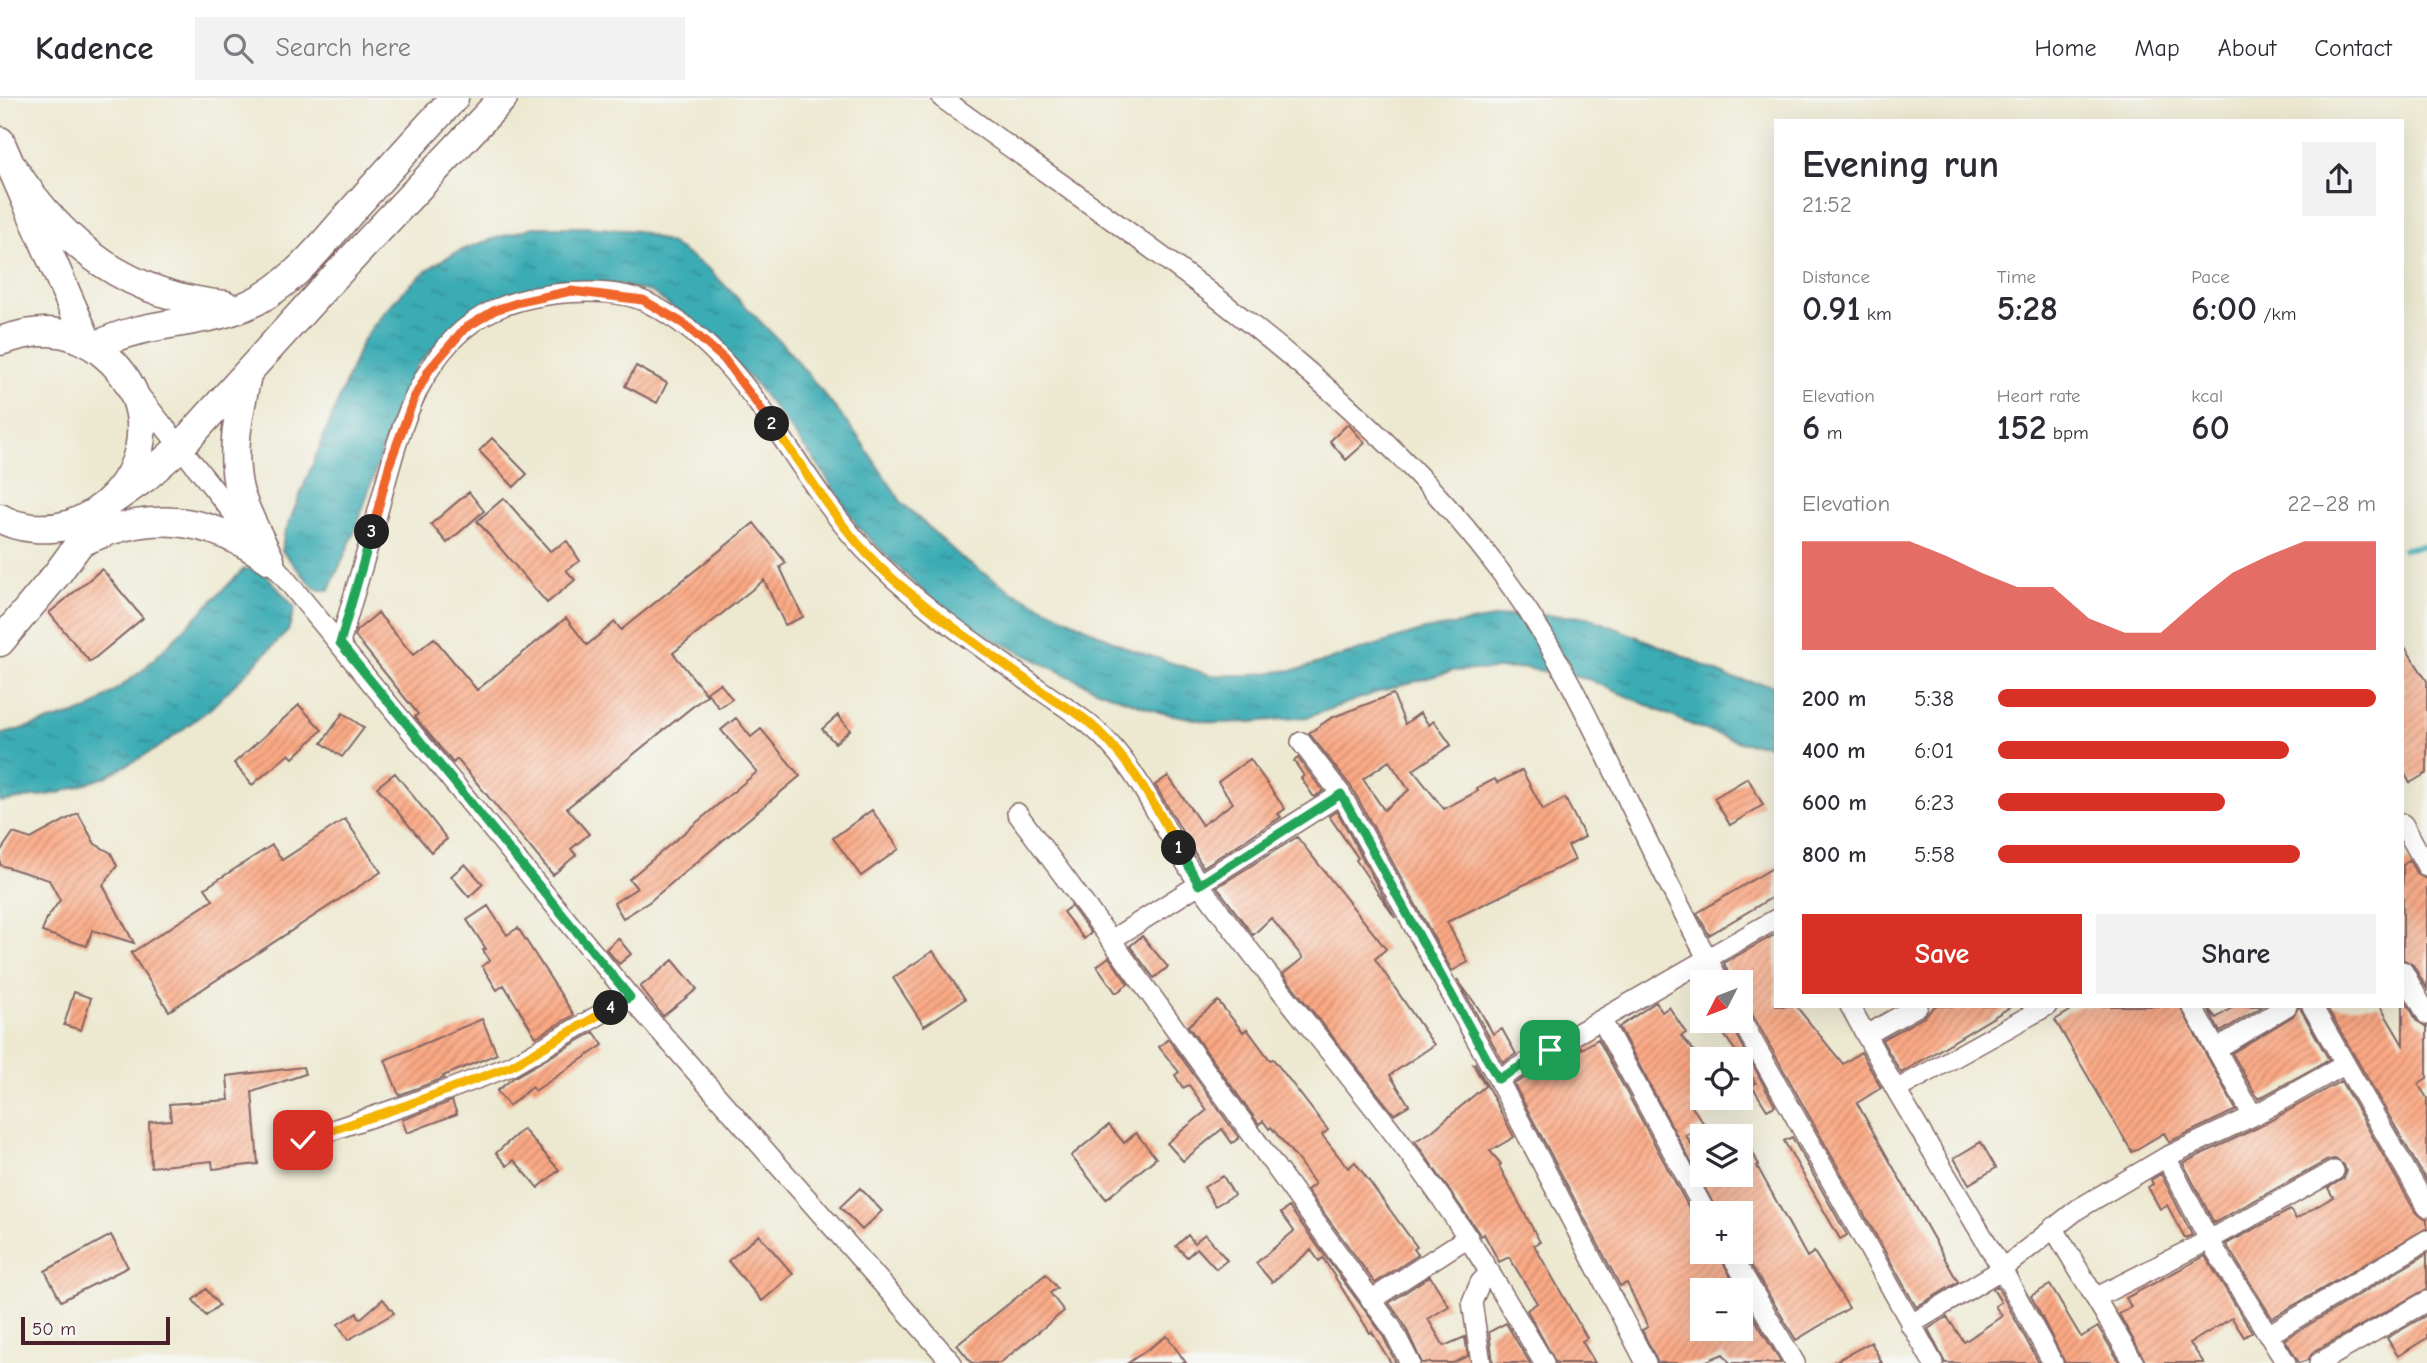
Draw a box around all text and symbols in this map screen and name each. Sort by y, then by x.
search box [195,17,685,80]
text: Kadence [35,29,153,67]
icon: search [219,29,257,67]
text: Search here [275,33,411,63]
text: Home [2035,34,2096,62]
text: Map [2134,34,2180,62]
text: About [2218,34,2276,62]
text: Contact [2314,34,2392,62]
button: share [2302,142,2376,216]
text: Evening run [1802,143,1999,187]
text: 21:52 [1802,191,1852,218]
text: Distance [1802,266,1870,288]
text: Time [1997,266,2036,288]
text: Pace [2191,266,2230,288]
text: 0.91 [1802,288,1860,329]
text: 5:28 [1997,288,2058,329]
text: 6:00 [2191,288,2257,329]
text: km [1860,303,1892,325]
text: /km [2257,303,2296,325]
text: Elevation [1802,385,1875,407]
text: Heart rate [1997,385,2080,407]
text: kcal [2191,385,2223,407]
pin: 2 [754,406,790,442]
text: 6 [1802,407,1820,448]
text: 152 [1997,407,2046,448]
text: 60 [2191,407,2230,448]
text: 2 [767,412,776,434]
text: m [1820,422,1842,444]
text: bpm [2046,422,2089,444]
text: Elevation [1802,490,1890,517]
text: 22–28 m [2288,490,2376,517]
pin: 3 [354,514,390,550]
text: 3 [367,520,376,542]
text: 200 m [1802,685,1866,712]
text: 5:38 [1914,685,1954,712]
text: 400 m [1802,737,1866,764]
text: 6:01 [1914,737,1954,764]
text: 600 m [1802,789,1867,816]
text: 6:23 [1914,789,1954,816]
pin: 1 [1162,830,1196,866]
text: 1 [1175,836,1182,858]
text: 800 m [1802,841,1867,868]
text: 5:58 [1914,841,1955,868]
button: Save [1802,914,2082,994]
button: Share [2096,914,2376,994]
north arrow [1690,970,1754,1032]
map controls [1690,970,1753,1341]
pin: 4 [594,990,628,1026]
text: 4 [606,996,615,1018]
pin [1520,1020,1580,1080]
icon: arrive [1531,1031,1569,1069]
button: locate [1690,1047,1753,1110]
pin [273,1110,333,1170]
icon: check [284,1121,322,1159]
button: layers [1690,1124,1753,1187]
button: + [1690,1201,1753,1264]
button: − [1690,1278,1753,1341]
scale bar [21,1314,170,1346]
text: 50 m [32,1318,76,1340]

